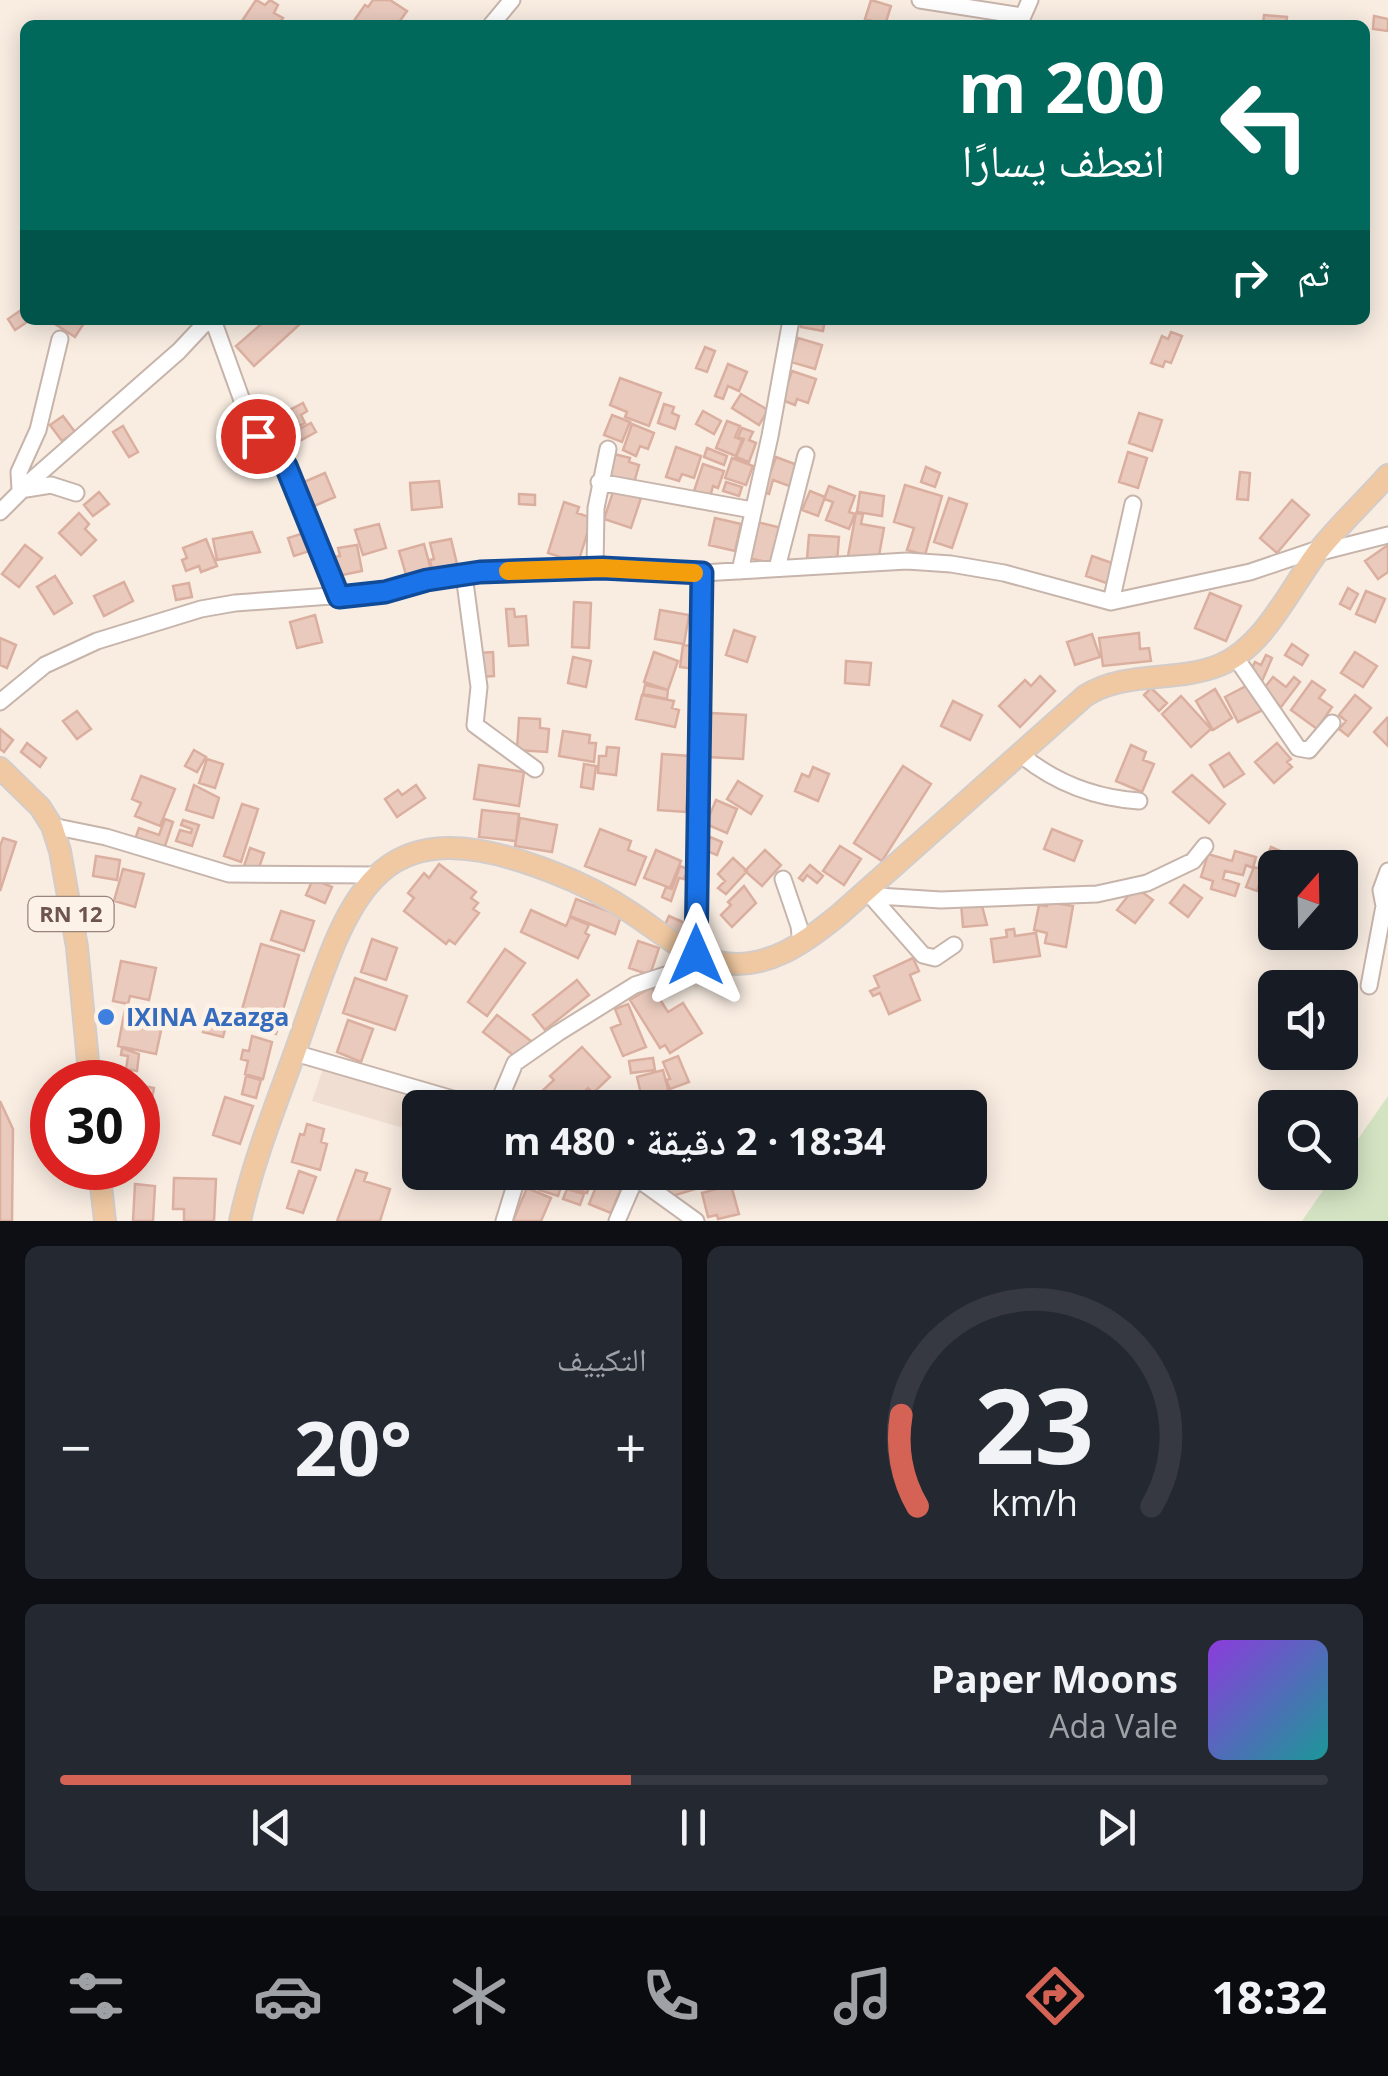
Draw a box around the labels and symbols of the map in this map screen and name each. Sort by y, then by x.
pin [216,394,301,479]
north arrow [1258,850,1358,950]
road number: RN 12 [28,897,114,931]
position arrow [644,903,748,1007]
place label: IXINA Azazga [126,999,289,1033]
marker: IXINA Azazga [95,1006,117,1028]
speed limit sign: 30 [30,1060,160,1190]

